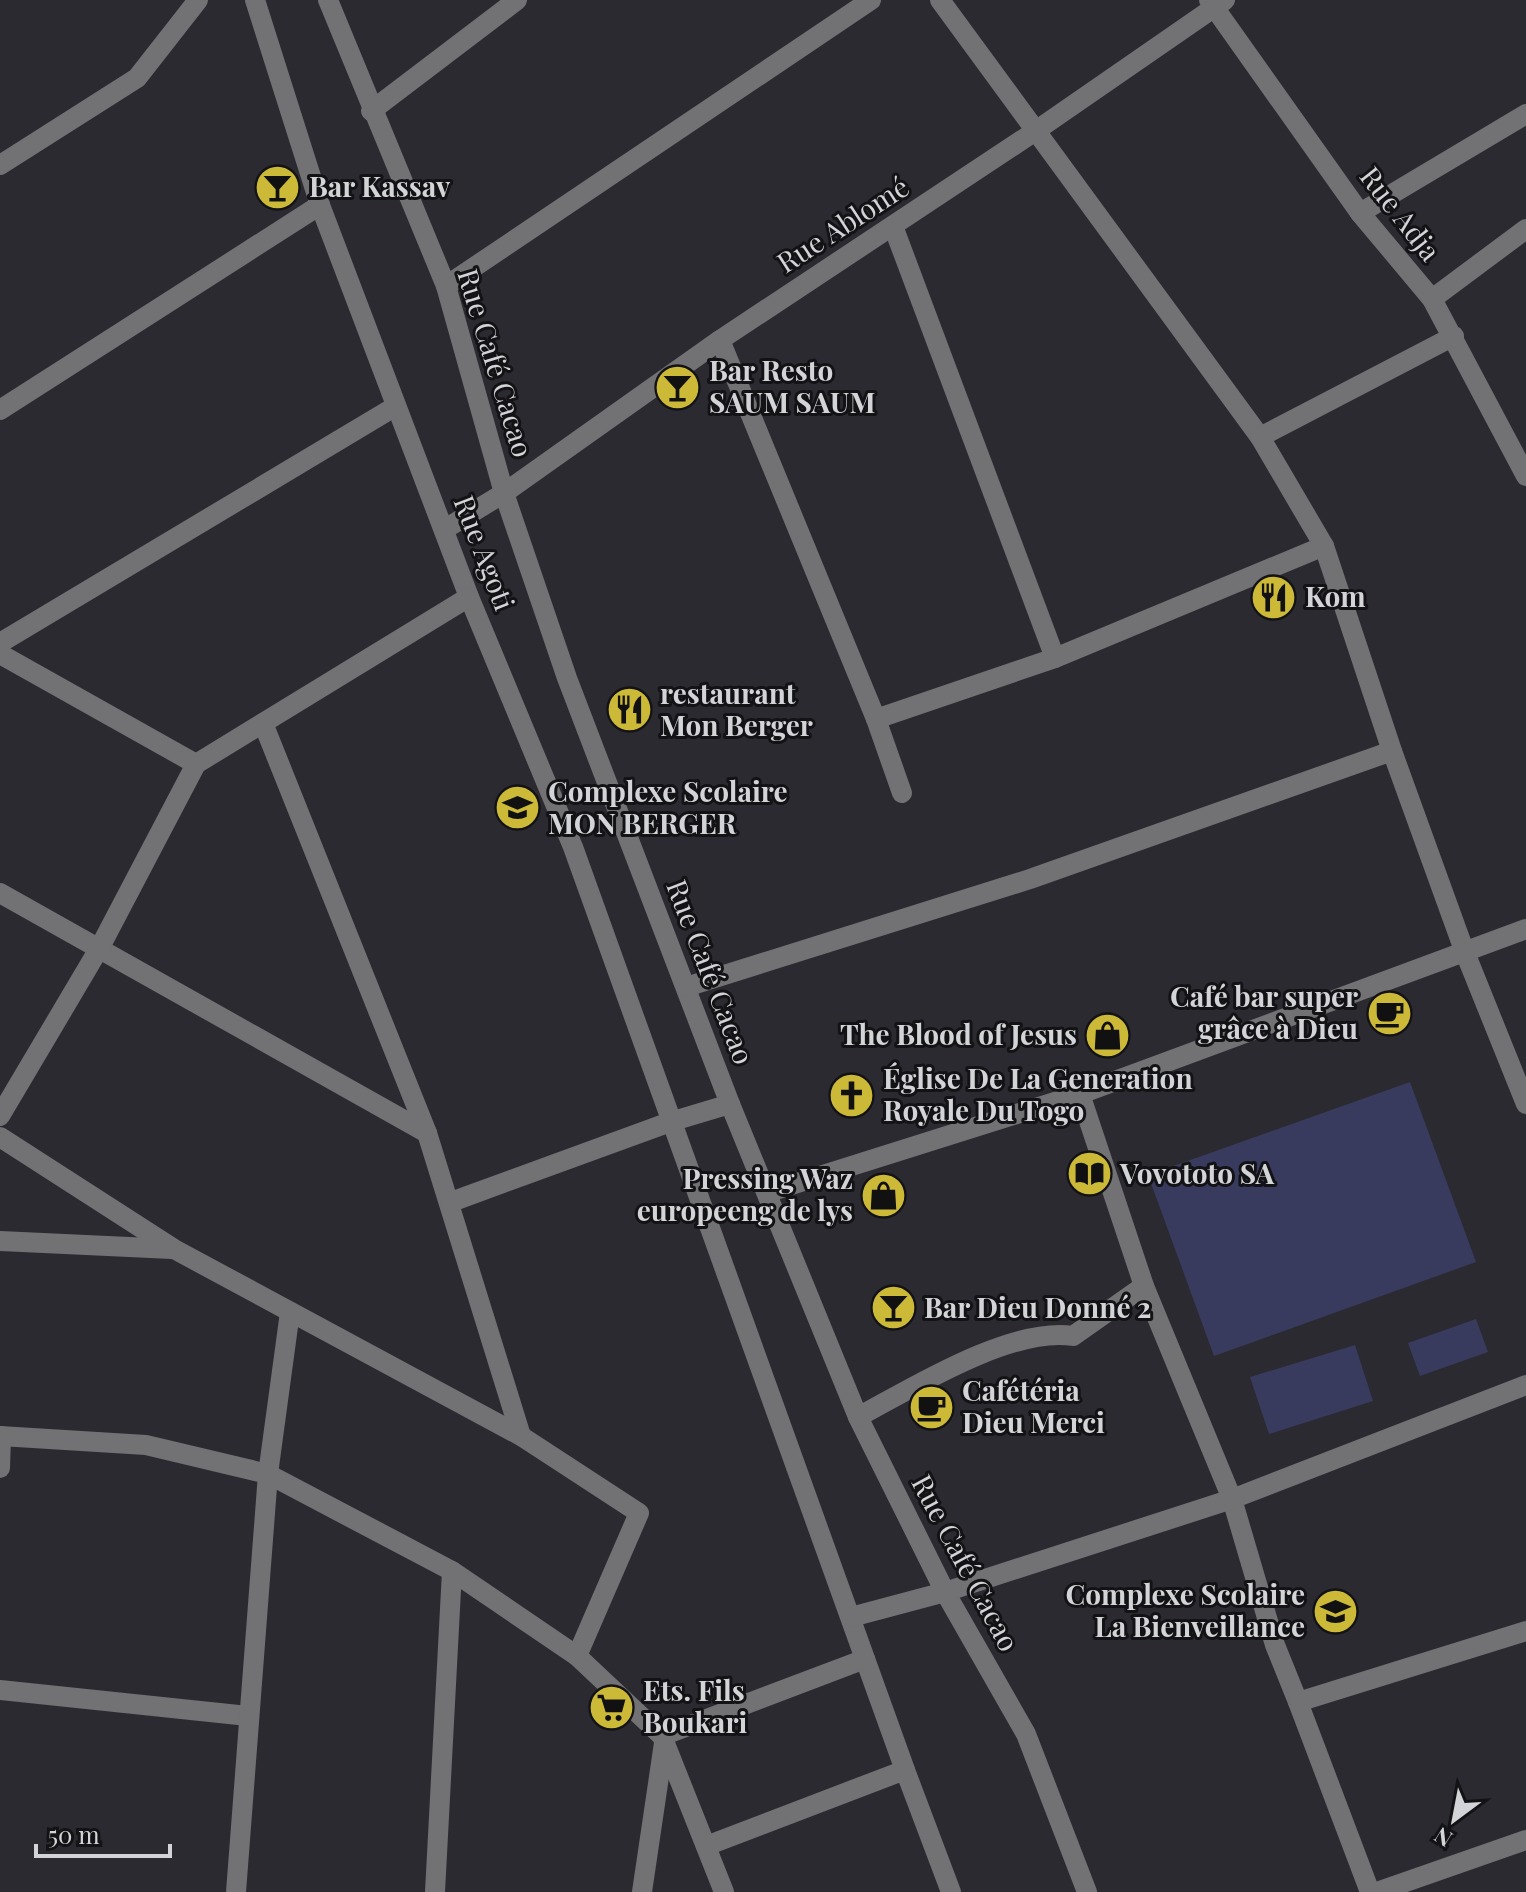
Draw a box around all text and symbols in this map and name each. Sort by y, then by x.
street label: Rue Adja [1353,158,1450,268]
bar icon: Bar Kassav [254,163,302,211]
place label: Bar Kassav [309,167,451,204]
street label: Rue Ablomé [769,167,915,280]
street label: Rue Café Cacao [450,264,543,461]
place label: Bar Resto SAUM SAUM [709,351,875,420]
bar icon: Bar Resto SAUM SAUM [654,363,702,411]
street label: Rue Agoti [447,490,524,615]
restaurant icon: Kom [1250,573,1298,621]
place label: Kom [1305,577,1366,614]
place label: restaurant Mon Berger [660,674,813,743]
restaurant icon: restaurant Mon Berger [605,686,653,734]
place label: Complexe Scolaire MON BERGER [548,772,788,841]
school or university icon: Complexe Scolaire MON BERGER [493,784,541,832]
street label: Rue Café Cacao [659,874,764,1069]
place label: Café bar super grâce à Dieu [1170,977,1358,1046]
cafe icon: Café bar super grâce à Dieu [1365,989,1413,1037]
shop icon: The Blood of Jesus [1084,1011,1132,1059]
place label: The Blood of Jesus [840,1015,1077,1052]
place label: Église De La Generation Royale Du Togo [883,1059,1193,1128]
church icon: Église De La Generation Royale Du Togo [828,1071,876,1119]
library icon: Vovototo SA [1065,1150,1113,1198]
place label: Vovototo SA [1119,1154,1275,1191]
place label: Pressing Waz europeeng de lys [637,1159,853,1228]
shop icon: Pressing Waz europeeng de lys [860,1171,908,1219]
bar icon: Bar Dieu Donné 2 [869,1284,917,1332]
place label: Bar Dieu Donné 2 [924,1288,1151,1325]
place label: Cafétéria Dieu Merci [962,1371,1105,1440]
cafe icon: Cafétéria Dieu Merci [907,1383,955,1431]
street label: Rue Café Cacao [904,1468,1028,1657]
place label: Complexe Scolaire La Bienveillance [1065,1575,1305,1644]
school or university icon: Complexe Scolaire La Bienveillance [1312,1587,1360,1635]
place label: Ets. Fils Boukari [643,1671,747,1740]
supermarket icon: Ets. Fils Boukari [588,1683,636,1731]
north arrow [1414,1780,1494,1860]
scale bar [36,1808,170,1858]
text: 50 m [48,1818,100,1850]
text: N [1428,1821,1458,1855]

